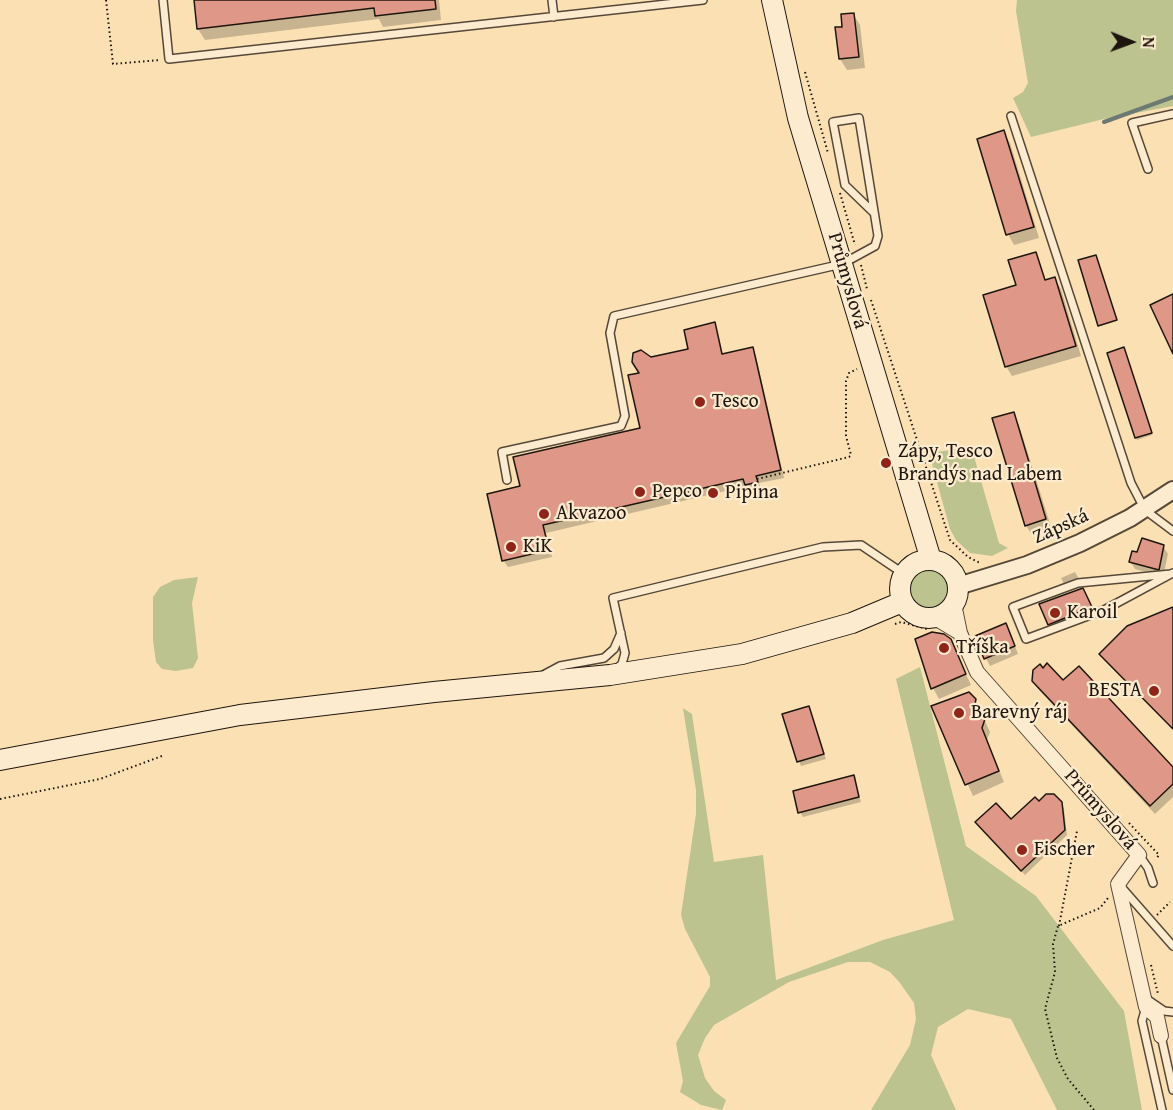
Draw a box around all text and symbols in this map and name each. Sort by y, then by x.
north arrow [1101,12,1161,72]
text: N [1137,37,1161,48]
street label: Průmyslová [822,230,872,332]
place label: Tesco [712,390,759,414]
marker: Tesco [693,395,707,409]
place label: Zápy, Tesco Brandýs nad Labem [898,440,1062,487]
marker: Zápy, Tesco Brandýs nad Labem [879,456,893,470]
place label: Pepco [652,480,702,504]
place label: Pipina [725,481,778,505]
marker: Pepco [633,485,647,499]
marker: Pipina [706,486,720,500]
place label: Akvazoo [556,502,626,526]
street label: Zápská [1029,504,1093,550]
marker: Akvazoo [537,507,551,521]
place label: KiK [523,535,552,559]
marker: KiK [504,540,518,554]
place label: Karoil [1067,601,1118,625]
marker: Karoil [1048,606,1062,620]
place label: Tříška [956,636,1009,660]
marker: Tříška [937,641,951,655]
place label: BESTA [1089,679,1142,703]
marker: BESTA [1147,684,1161,698]
place label: Barevný ráj [971,701,1068,725]
marker: Barevný ráj [952,706,966,720]
street label: Průmyslová [1059,765,1141,855]
place label: Fischer [1034,838,1095,862]
marker: Fischer [1015,843,1029,857]

